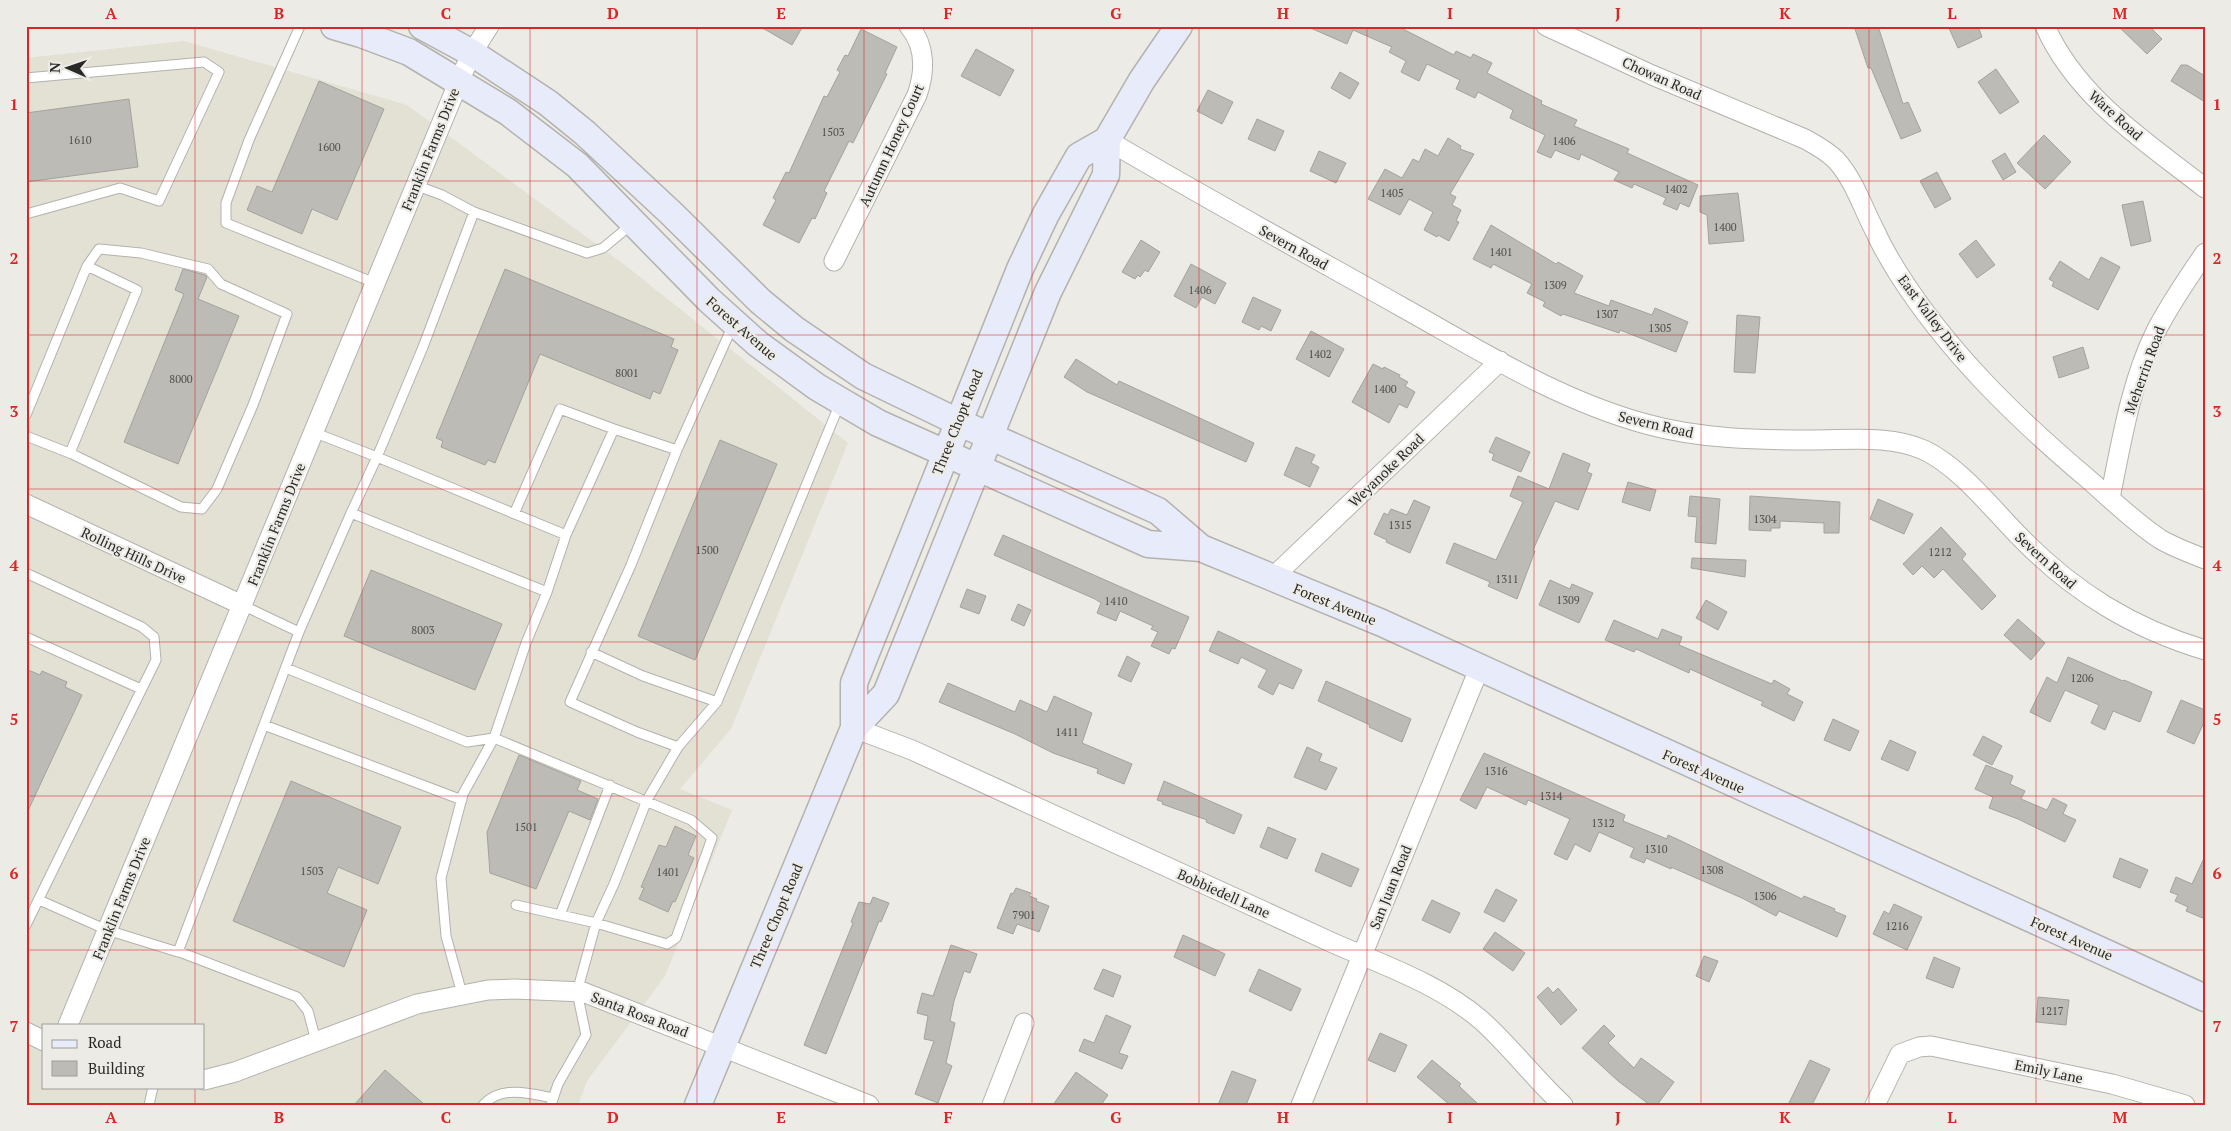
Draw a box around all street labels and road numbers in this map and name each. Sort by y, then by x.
street label: Chowan Road [1619,52,1705,104]
street label: Autumn Honey Court [854,80,928,209]
street label: Franklin Farms Drive [397,85,463,213]
street label: Ware Road [2085,86,2147,144]
street label: Severn Road [1256,220,1332,274]
street label: East Valley Drive [1894,271,1972,365]
street label: Forest Avenue [703,292,781,364]
street label: Meherrin Road [2119,323,2169,417]
street label: Three Chopt Road [927,366,987,478]
street label: Severn Road [1617,406,1696,442]
street label: Weyanoke Road [1344,429,1428,511]
street label: Franklin Farms Drive [243,460,309,588]
street label: Rolling Hills Drive [78,522,190,588]
street label: Severn Road [2011,527,2081,593]
street label: Forest Avenue [1291,579,1379,629]
street label: Forest Avenue [1660,744,1748,798]
street label: Franklin Farms Drive [88,834,154,962]
street label: San Juan Road [1364,842,1416,932]
street label: Three Chopt Road [745,860,807,971]
street label: Bobbiedell Lane [1175,864,1273,922]
street label: Forest Avenue [2028,911,2116,965]
street label: Santa Rosa Road [589,987,692,1041]
street label: Emily Lane [2013,1055,2085,1087]

